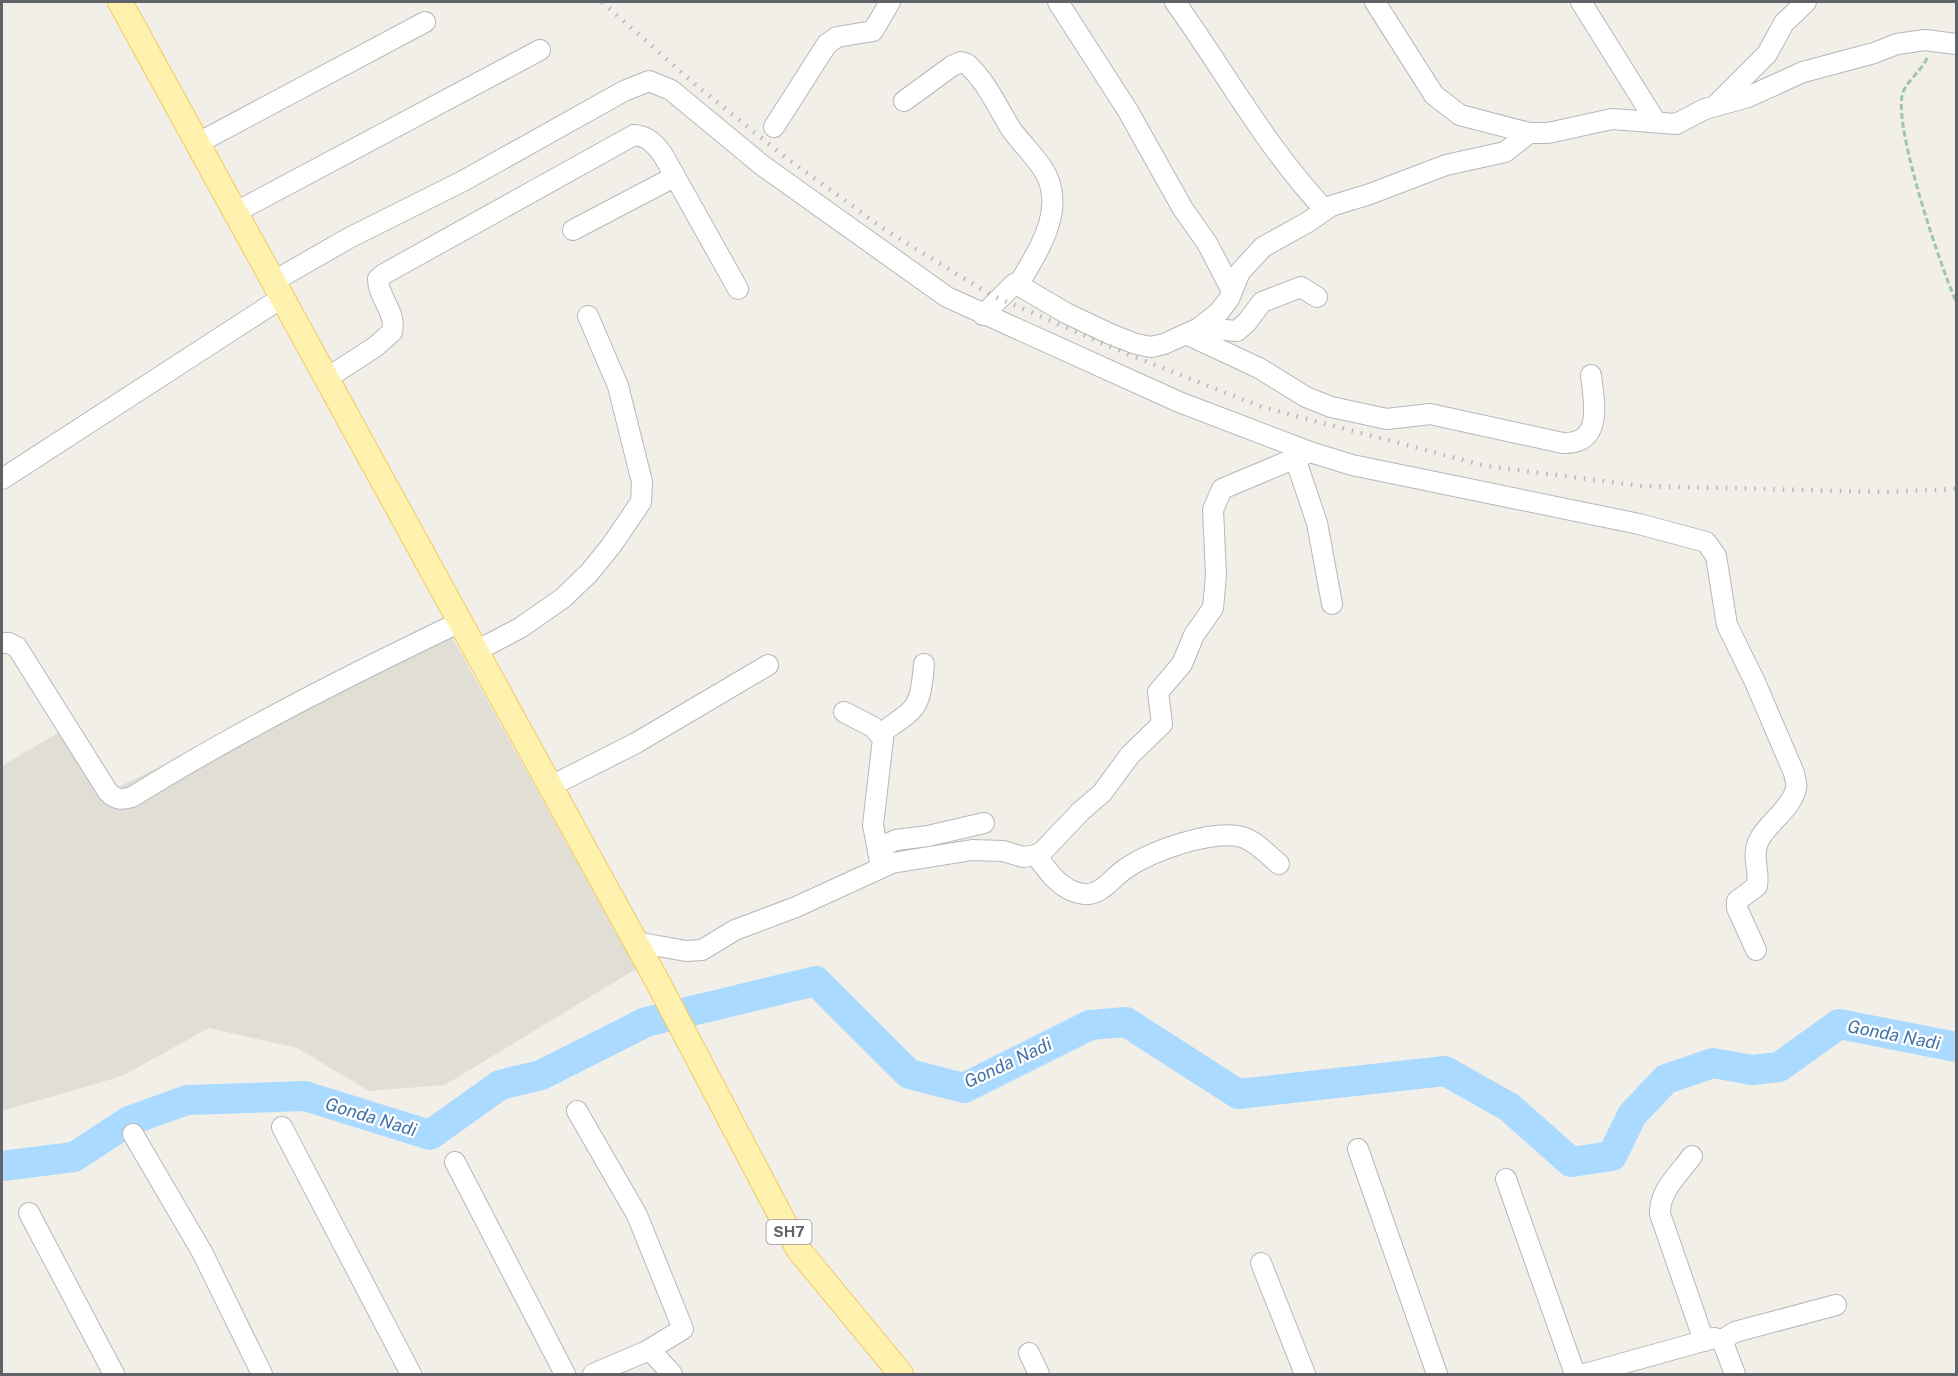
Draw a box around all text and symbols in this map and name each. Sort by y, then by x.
water label: Gonda Nadi [1846,1015,1943,1054]
water label: Gonda Nadi [961,1033,1056,1092]
water label: Gonda Nadi [323,1093,420,1141]
road number: SH7 [766,1220,812,1244]

